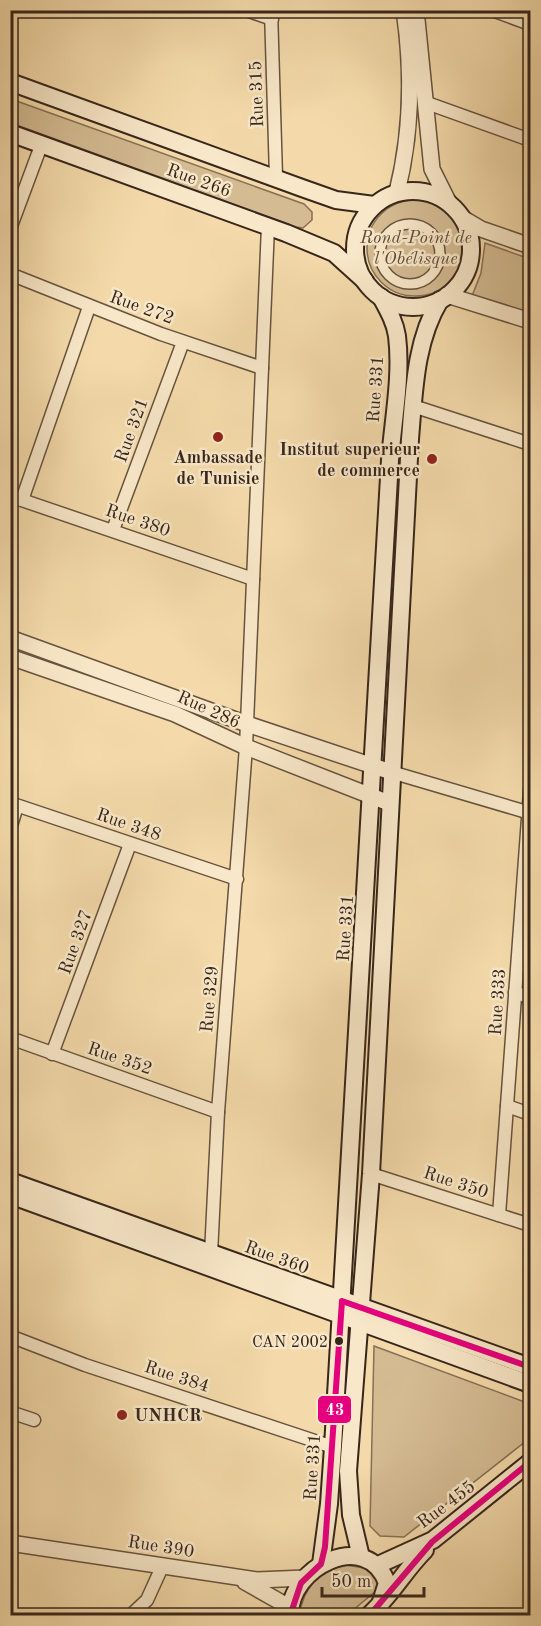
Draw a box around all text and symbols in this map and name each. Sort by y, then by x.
street label: Rue 315 [247,60,267,128]
street label: Rue 266 [164,161,233,201]
park label: Rond-Point de l'Obélisque [359,229,472,268]
street label: Rue 272 [107,288,176,328]
street label: Rue 331 [365,355,387,423]
street label: Rue 321 [112,396,152,465]
marker: Ambassade de Tunisie [211,430,225,444]
place label: Institut superieur de commerce [279,441,420,480]
place label: Ambassade de Tunisie [173,449,263,488]
marker: Institut superieur de commerce [425,452,439,466]
street label: Rue 380 [103,502,172,540]
street label: Rue 286 [174,688,243,732]
street label: Rue 348 [94,806,163,844]
street label: Rue 331 [335,894,357,962]
street label: Rue 327 [56,908,96,977]
street label: Rue 329 [198,965,222,1033]
street label: Rue 333 [487,968,509,1036]
street label: Rue 352 [85,1040,154,1078]
street label: Rue 350 [421,1164,490,1202]
street label: Rue 360 [242,1238,311,1278]
place label: CAN 2002 [252,1335,328,1351]
marker: CAN 2002 [333,1335,345,1347]
street label: Rue 384 [142,1358,211,1396]
line badge: 43 [317,1395,352,1424]
text: 43 [326,1403,344,1419]
place label: UNHCR [134,1407,202,1425]
marker: UNHCR [115,1408,129,1422]
street label: Rue 331 [302,1433,324,1501]
street label: Rue 455 [414,1477,479,1532]
street label: Rue 390 [126,1533,195,1561]
scale bar [322,1560,424,1598]
text: 50 m [331,1573,371,1591]

